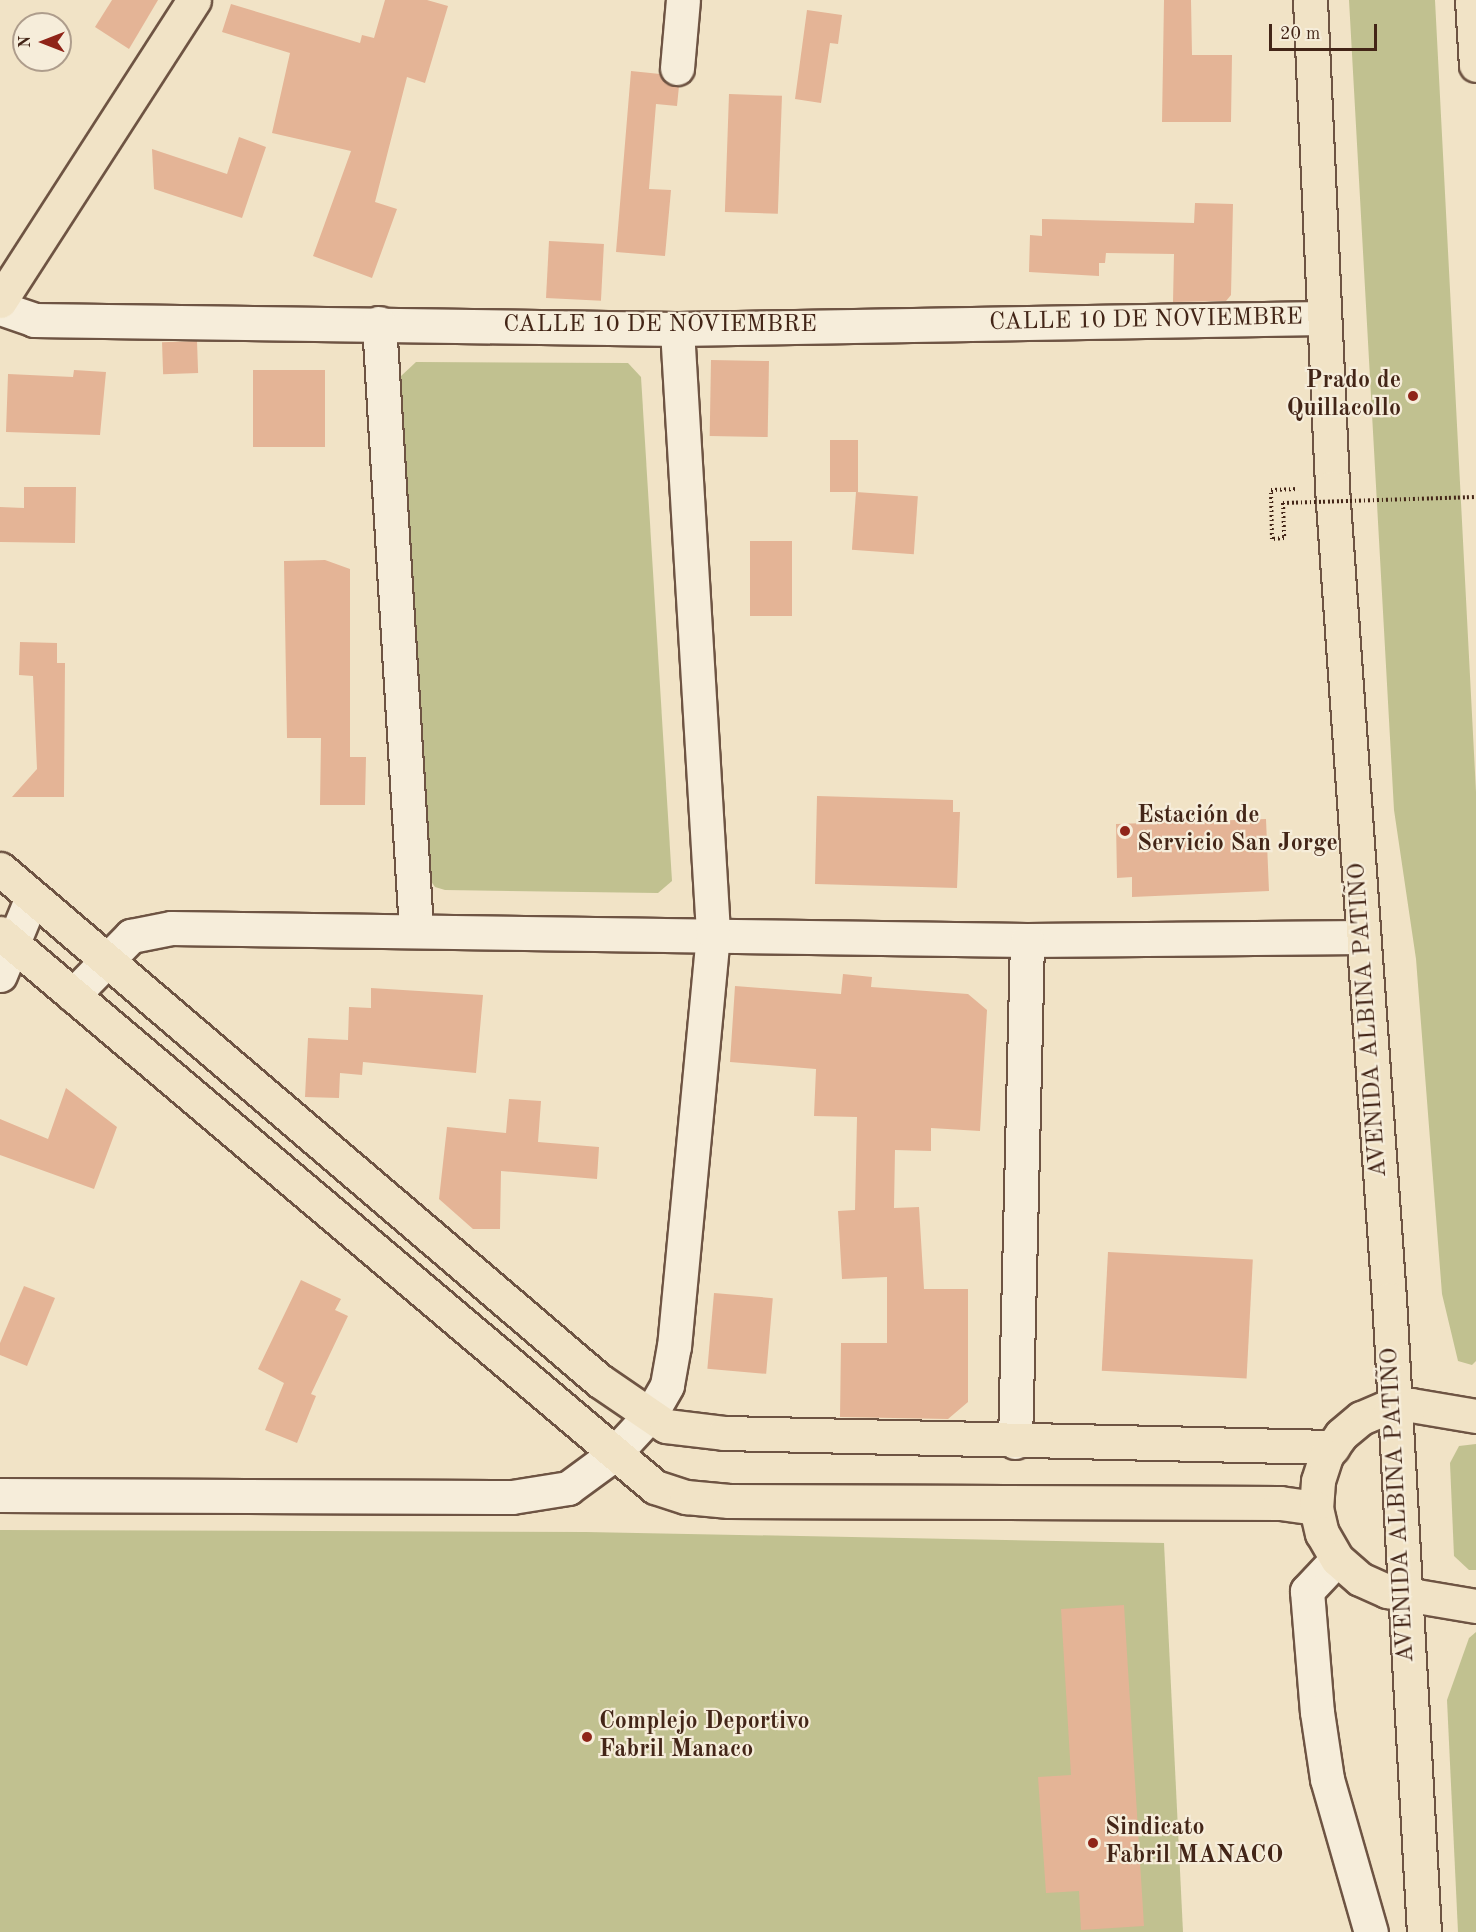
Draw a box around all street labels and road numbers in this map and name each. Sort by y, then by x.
street label: CALLE 10 DE NOVIEMBRE [989,304,1303,338]
street label: CALLE 10 DE NOVIEMBRE [503,312,817,340]
street label: AVENIDA ALBINA PATIÑO [1344,862,1394,1178]
street label: AVENIDA ALBINA PATIÑO [1376,1347,1422,1663]

